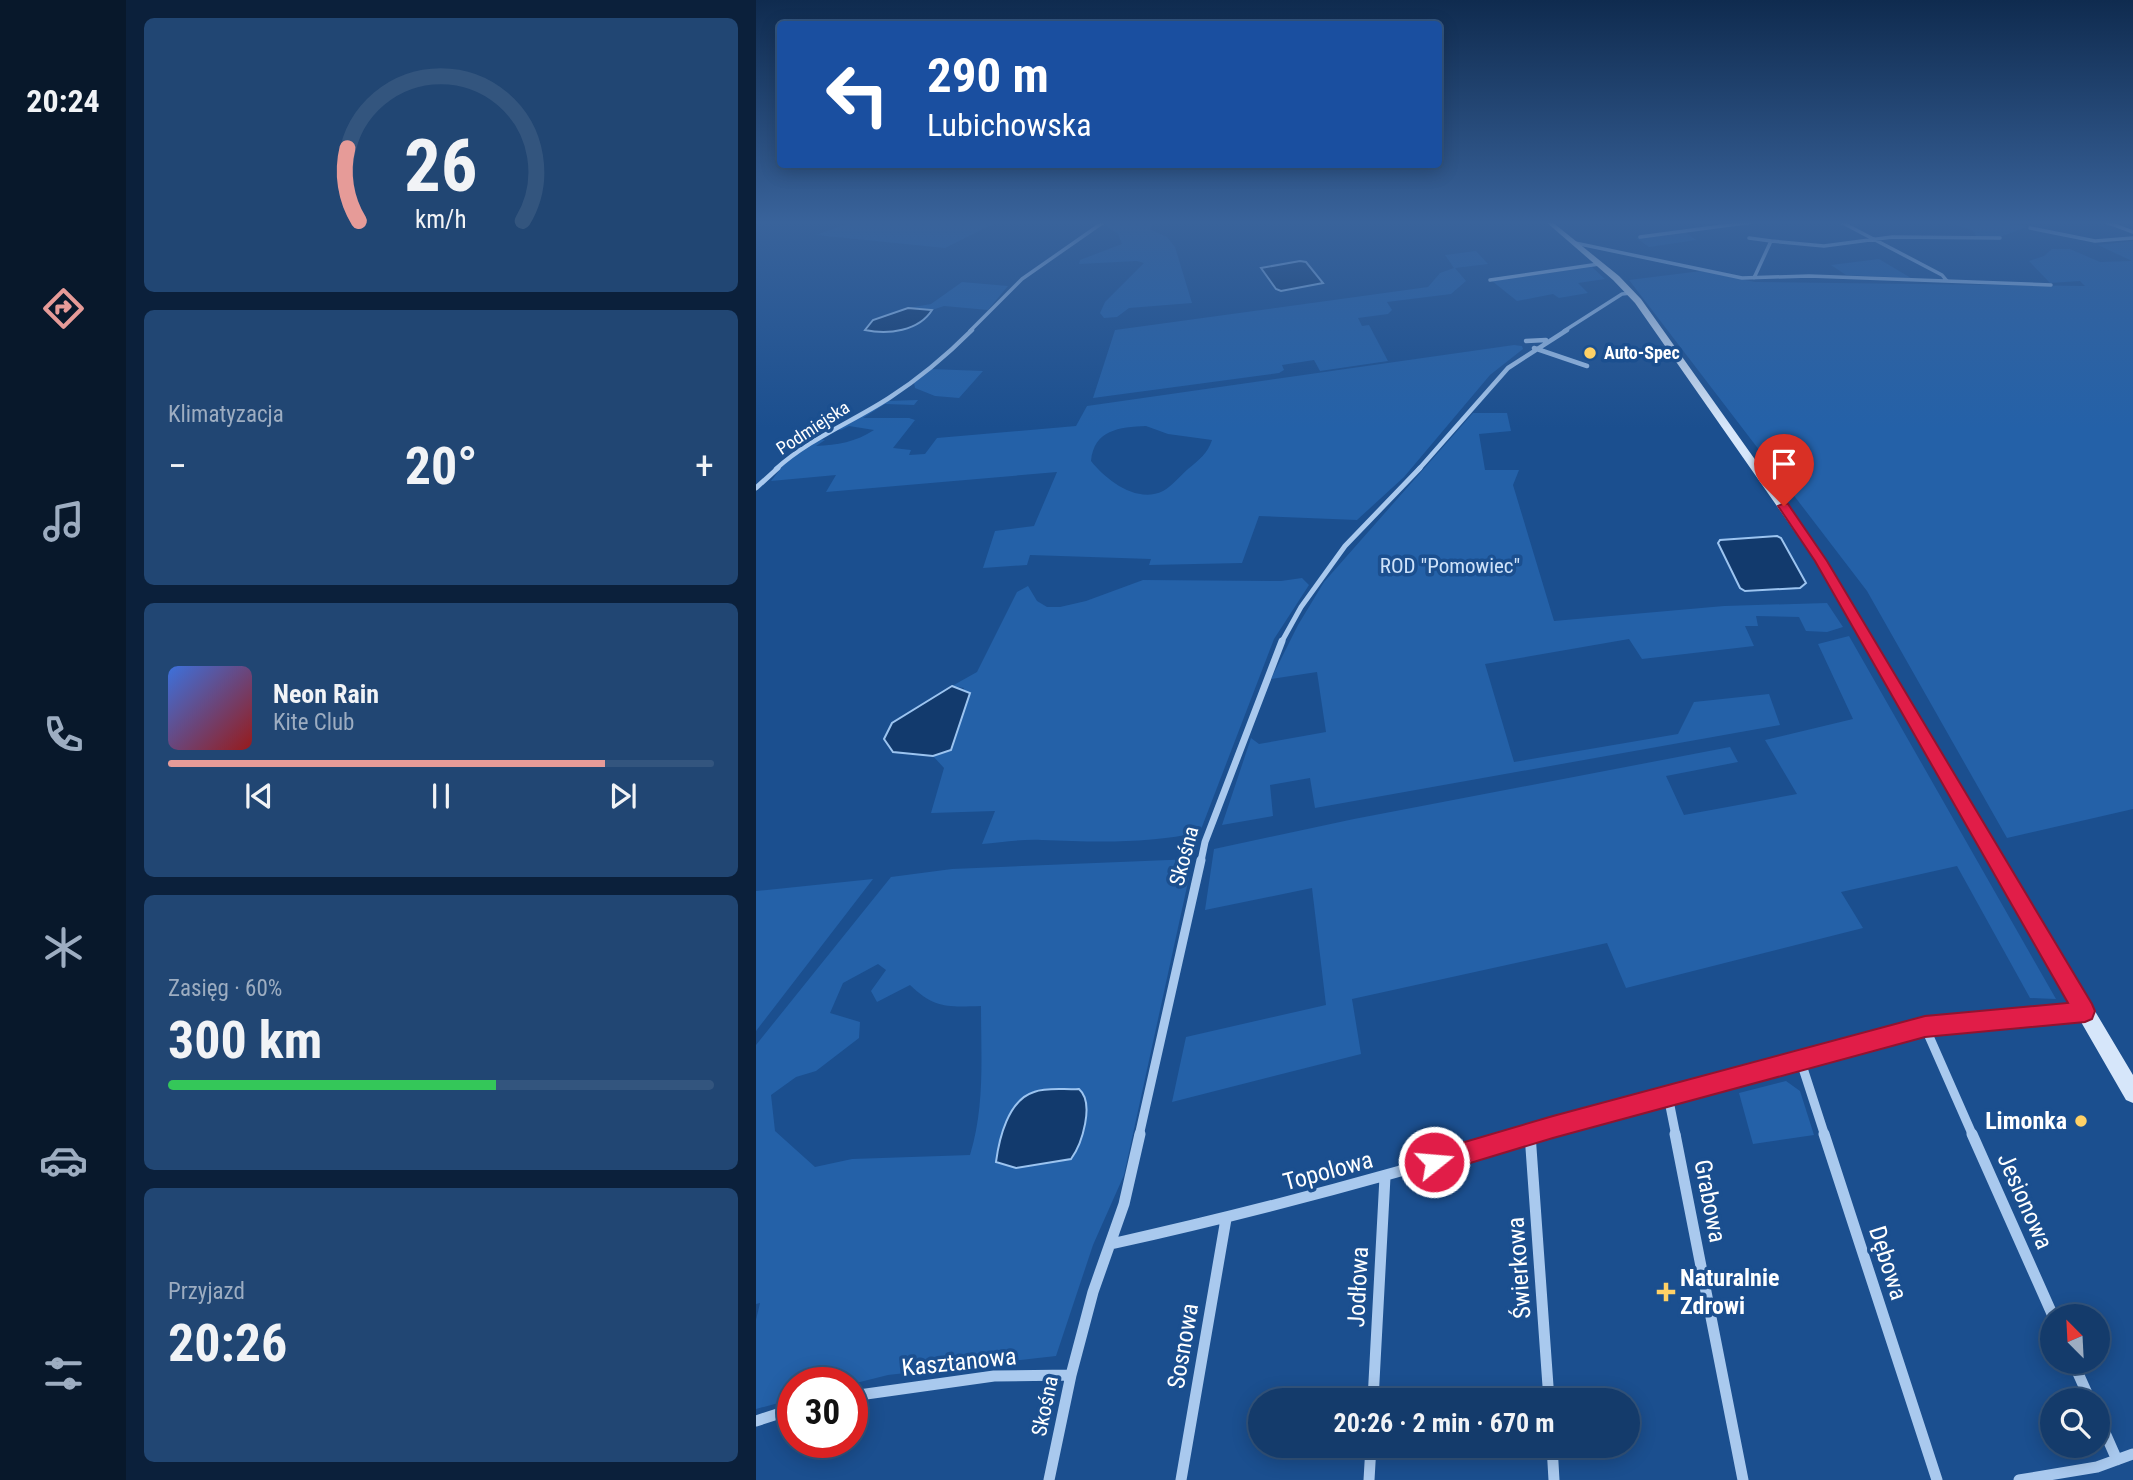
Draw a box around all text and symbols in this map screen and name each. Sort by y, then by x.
text: 290 m [927,47,1049,104]
icon: left [812,49,903,140]
text: 20:24 [26,82,100,120]
text: Lubichowska [927,106,1092,144]
text: 26 [404,124,478,210]
text: km/h [415,205,467,234]
icon: directions [39,284,88,333]
place label: Auto-Spec [1604,342,1680,363]
marker: Auto-Spec [1582,345,1598,361]
street label: Podmiejska [772,396,853,459]
text: Klimatyzacja [168,401,284,428]
pin [1754,434,1814,506]
text: 20° [405,436,477,497]
text: − [168,444,187,488]
text: + [695,444,714,488]
icon: arrive [1765,445,1803,483]
icon: music [39,497,88,546]
park label: ROD "Pomowiec" [1380,554,1520,578]
text: Neon Rain [273,679,379,709]
text: Kite Club [273,709,354,736]
icon: phone [39,710,88,759]
icon: previous [240,777,278,815]
icon: pause [422,777,460,815]
icon: next [604,777,642,815]
street label: Skośna [1165,824,1203,888]
icon: climate [39,923,88,972]
text: Zasięg · 60% [168,975,282,1002]
text: 300 km [168,1010,322,1071]
place label: Limonka [1985,1107,2067,1135]
marker: Limonka [2073,1113,2089,1129]
position arrow [1397,1125,1471,1199]
icon: car [39,1136,88,1185]
street label: Topolowa [1280,1146,1376,1196]
street label: Jesionowa [1991,1149,2059,1253]
street label: Grabowa [1688,1157,1732,1245]
street label: Świerkowa [1501,1216,1537,1320]
street label: Dębowa [1863,1223,1913,1303]
street label: Jodłowa [1342,1246,1374,1328]
place label: Naturalnie Zdrowi [1680,1264,1779,1320]
text: Przyjazd [168,1278,245,1305]
marker: Naturalnie Zdrowi [1658,1284,1674,1300]
street label: Sosnowa [1162,1301,1204,1391]
north arrow [2040,1304,2110,1374]
map controls [2040,1304,2110,1458]
text: 20:26 [168,1313,287,1374]
street label: Kasztanowa [900,1342,1018,1382]
icon: filters [39,1349,88,1398]
speed limit sign: 30 [777,1367,868,1458]
street label: Skośna [1027,1374,1063,1438]
button: search [2040,1388,2110,1458]
text: 20:26 · 2 min · 670 m [1334,1408,1554,1438]

